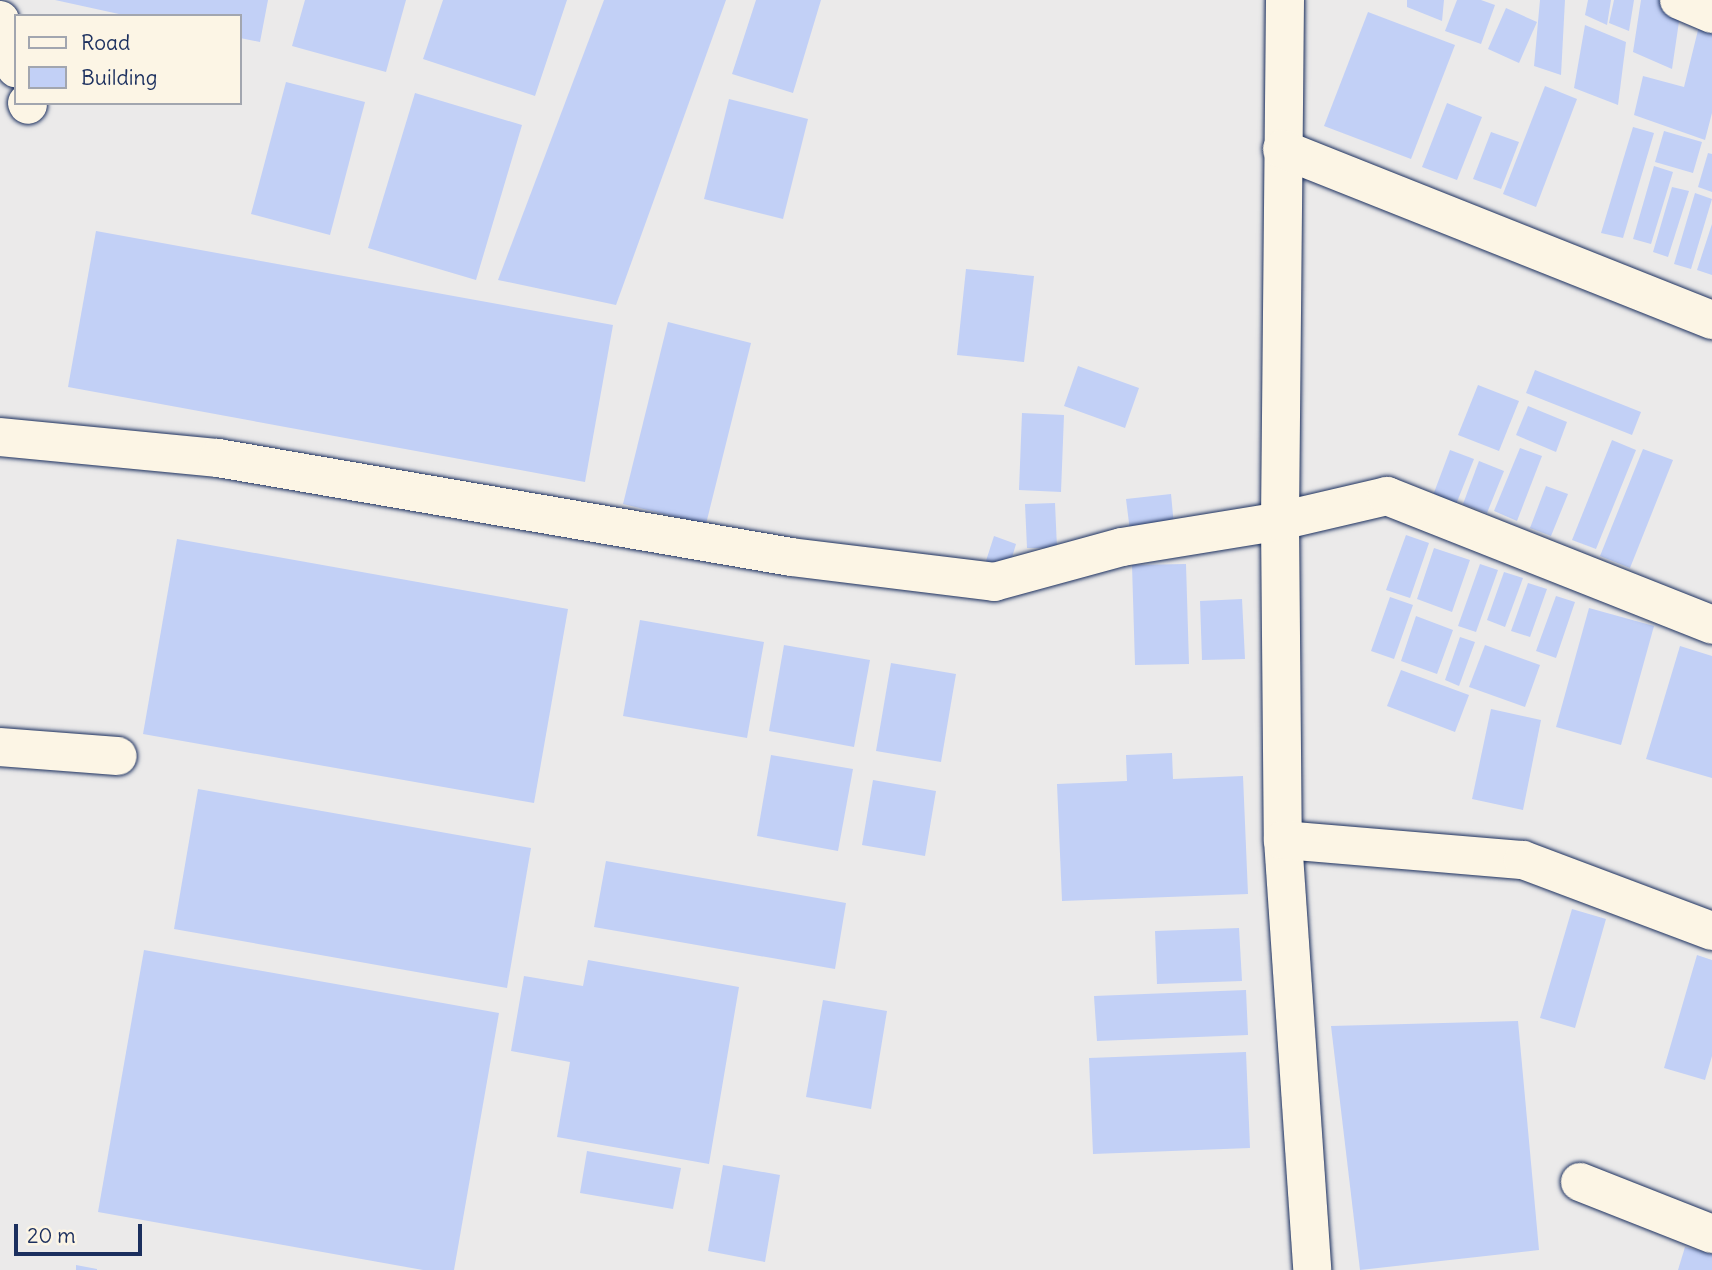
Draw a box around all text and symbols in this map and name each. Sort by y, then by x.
legend [14,14,242,105]
text: Road [81,29,130,56]
text: Building [81,64,157,91]
scale bar [18,1210,145,1254]
text: 20 m [27,1222,76,1249]

